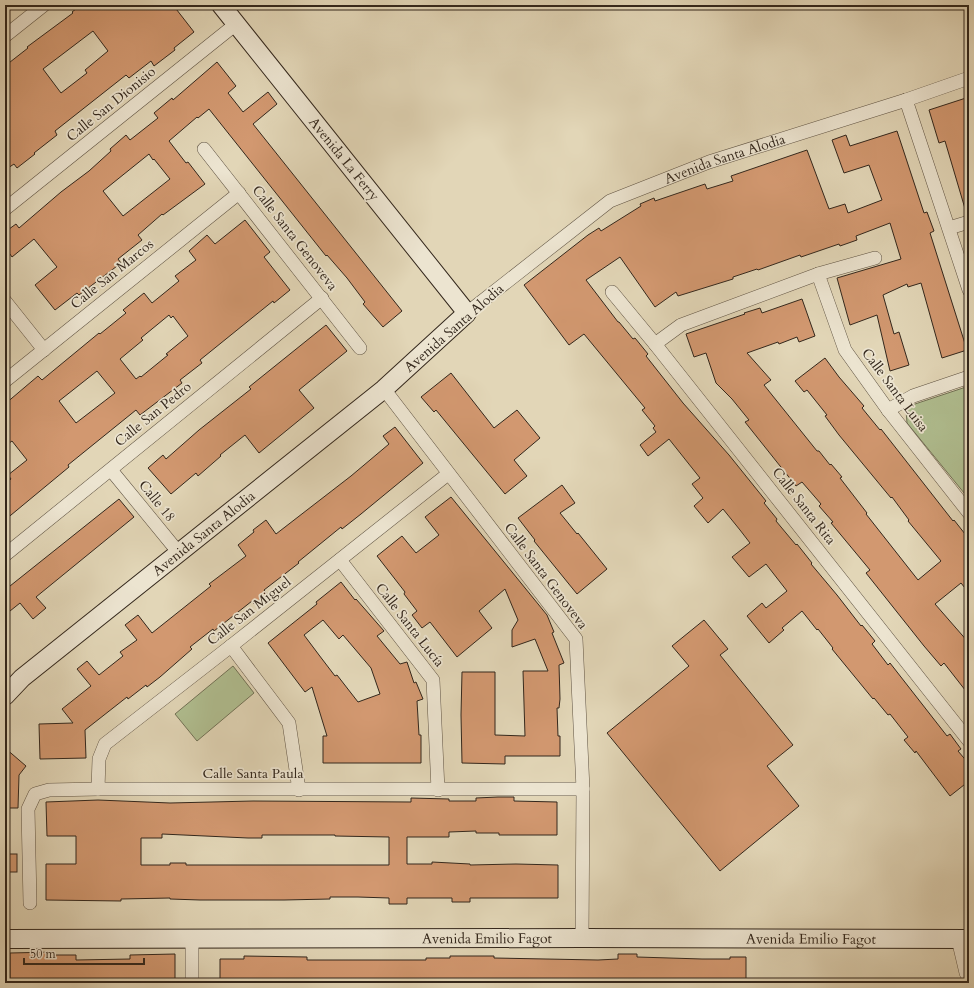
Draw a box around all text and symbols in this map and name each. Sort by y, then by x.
street label: Calle San Dionisio [62,62,160,146]
street label: Avenida La Ferry [304,113,384,205]
street label: Avenida Santa Alodia [662,129,787,188]
street label: Calle Santa Genoveva [248,181,342,295]
street label: Calle San Marcos [66,234,158,313]
street label: Avenida Santa Alodia [400,279,508,377]
street label: Calle Santa Luisa [857,344,933,436]
street label: Calle San Pedro [111,377,196,451]
street label: Calle Santa Rita [768,463,840,549]
street label: Calle 18 [134,476,180,526]
street label: Avenida Santa Alodia [148,486,259,580]
street label: Calle Santa Genoveva [500,519,592,633]
street label: Calle San Miguel [203,572,295,650]
street label: Calle Santa Lucía [371,579,449,671]
street label: Calle Santa Paula [203,764,303,783]
street label: Avenida Emilio Fagot [422,929,552,948]
street label: Avenida Emilio Fagot [746,929,876,948]
scale bar [24,940,144,966]
text: 50 m [30,946,57,962]

